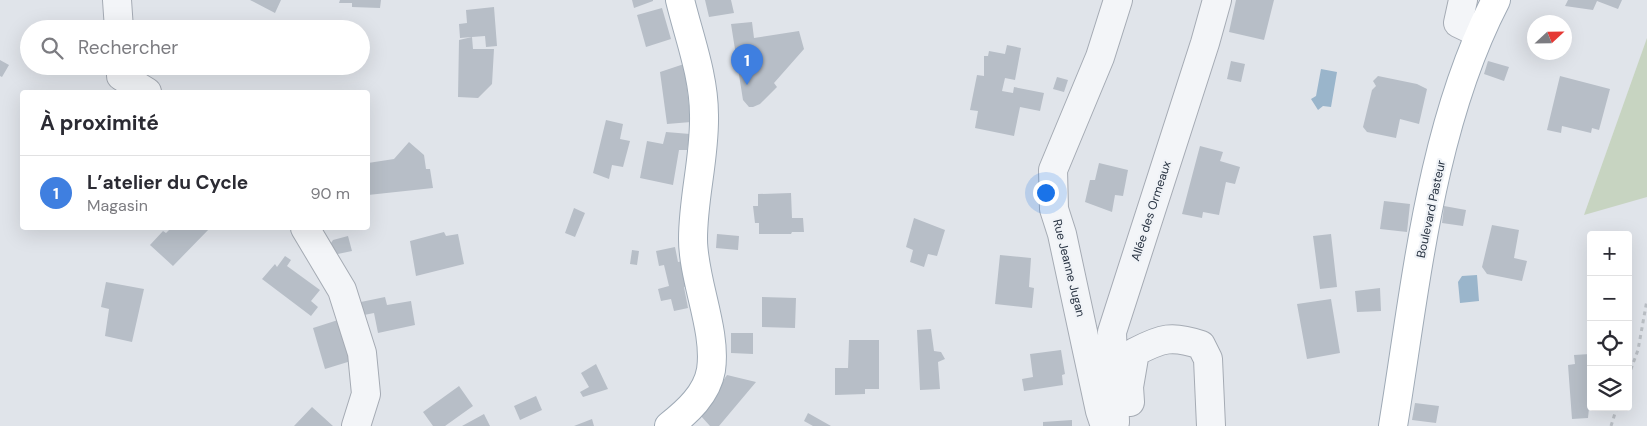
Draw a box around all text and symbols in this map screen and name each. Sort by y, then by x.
north arrow [1527,15,1572,60]
search box [20,20,370,75]
icon: search [38,34,66,62]
text: Rechercher [78,35,178,60]
pin: 1 [731,44,763,85]
text: À proximité [40,109,159,137]
street label: Boulevard Pasteur [1413,158,1449,259]
street label: Allée des Ormeaux [1127,159,1175,263]
text: L’atelier du Cycle [87,170,248,195]
your location [1033,180,1059,206]
text: 1 [53,183,59,204]
text: 90 m [310,183,350,204]
text: Magasin [87,195,148,216]
street label: Rue Jeanne Jugan [1049,217,1089,319]
map controls [1587,231,1632,411]
button: + [1587,231,1632,276]
button: − [1587,276,1632,321]
button: locate [1587,321,1632,366]
button: layers [1587,366,1632,411]

